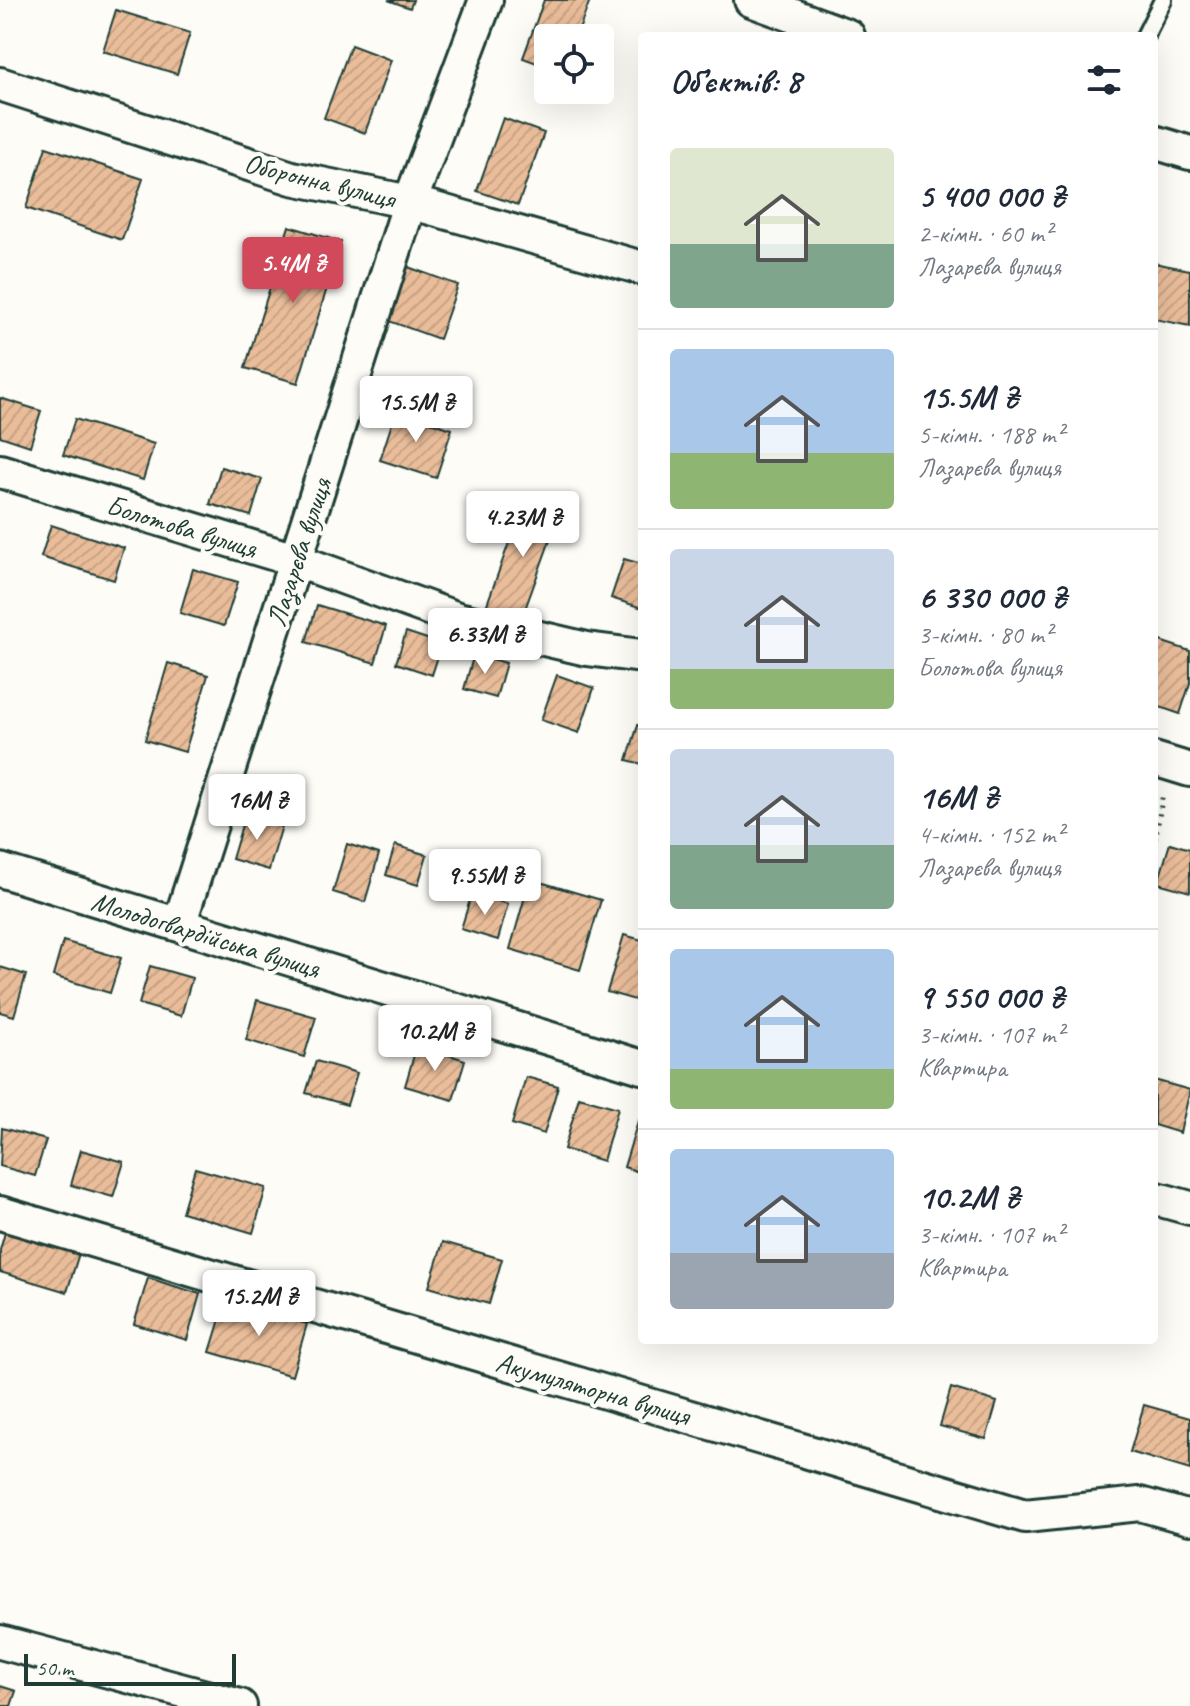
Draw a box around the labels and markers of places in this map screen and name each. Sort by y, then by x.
pin: 5.4M ₴ [228,237,358,305]
pin: 15.5M ₴ [342,376,490,444]
pin: 4.23M ₴ [449,491,597,559]
pin: 6.33M ₴ [411,608,559,676]
pin: 16M ₴ [201,774,313,842]
pin: 9.55M ₴ [411,849,559,917]
pin: 10.2M ₴ [361,1005,509,1073]
pin: 15.2M ₴ [185,1270,333,1338]

